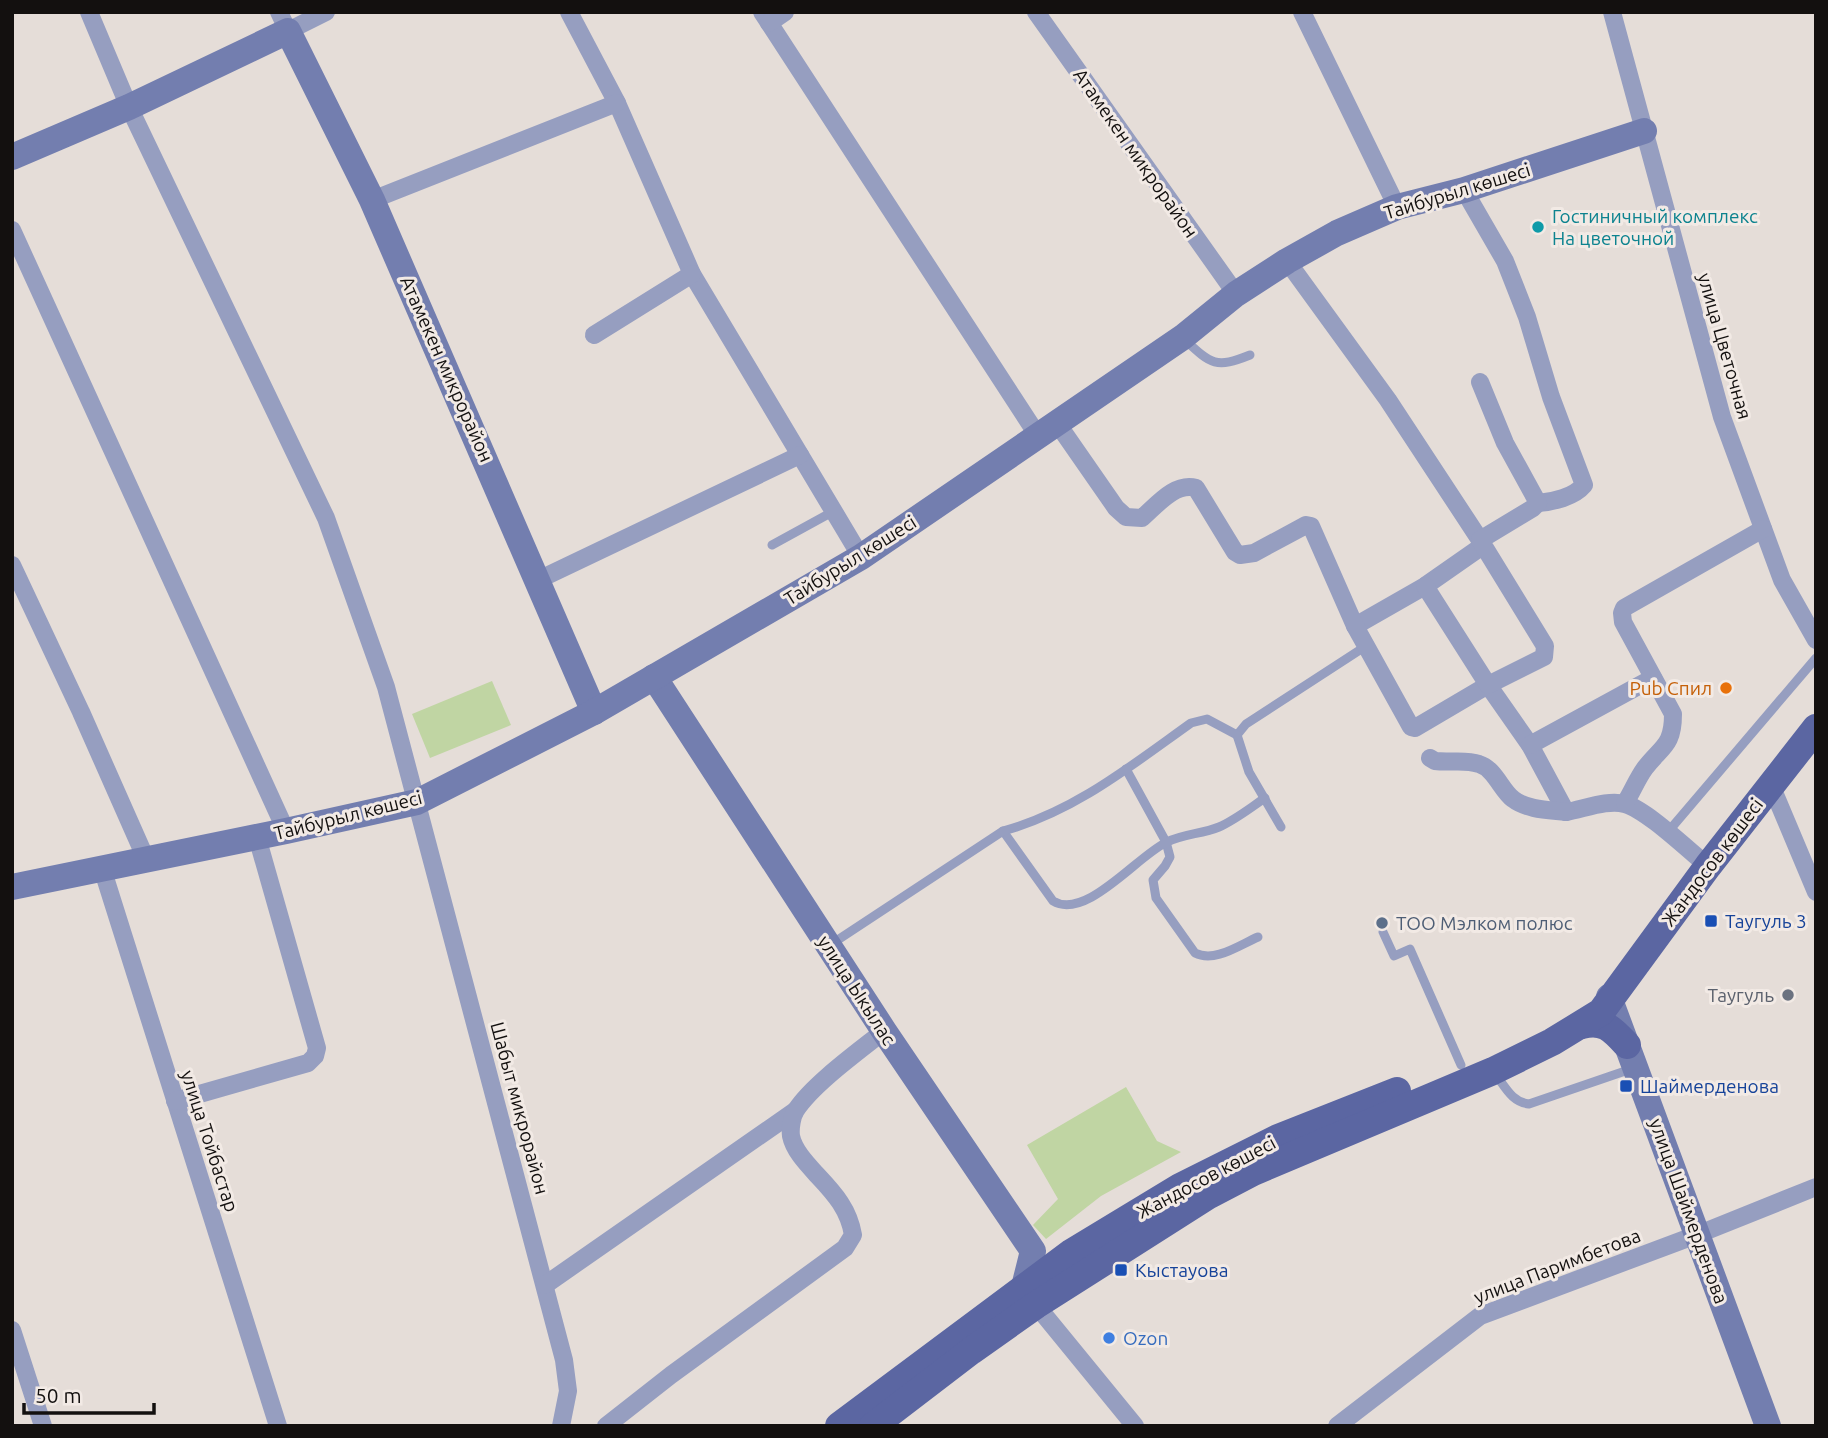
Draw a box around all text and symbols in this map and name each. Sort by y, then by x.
street label: Атамекен микрорайон [1069,64,1203,242]
street label: Тайбурыл көшесі [1381,158,1533,224]
place label: Гостиничный комплекс На цветочной [1552,205,1758,249]
marker: Гостиничный комплекс На цветочной [1530,219,1546,235]
street label: улица Цветочная [1694,270,1756,422]
street label: Атамекен микрорайон [396,273,498,465]
street label: Тайбурыл көшесі [780,510,920,610]
place label: Pub Спил [1629,677,1712,699]
marker: Pub Спил [1718,680,1734,696]
street label: Тайбурыл көшесі [272,786,424,844]
street label: Жандосов көшесі [1657,794,1767,930]
place label: Таугуль 3 [1725,910,1807,932]
place label: ТОО Мэлком полюс [1396,912,1573,934]
marker: Таугуль 3 [1703,913,1719,929]
marker: ТОО Мэлком полюс [1374,915,1390,931]
street label: улица Ыкылас [814,931,901,1049]
place label: Таугуль [1707,984,1774,1006]
marker: Таугуль [1780,987,1796,1003]
street label: Шабыт микрорайон [486,1019,554,1197]
street label: улица Тойбастар [177,1067,243,1215]
place label: Шаймерденова [1640,1075,1779,1097]
marker: Шаймерденова [1618,1078,1634,1094]
street label: улица Шаймерденова [1645,1115,1733,1307]
street label: Жандосов көшесі [1133,1131,1279,1223]
street label: улица Паримбетова [1471,1224,1643,1308]
place label: Кыстауова [1135,1259,1229,1281]
marker: Кыстауова [1113,1262,1129,1278]
place label: Ozon [1123,1327,1168,1349]
marker: Ozon [1101,1330,1117,1346]
scale bar [24,1372,154,1416]
text: 50 m [35,1383,82,1407]

